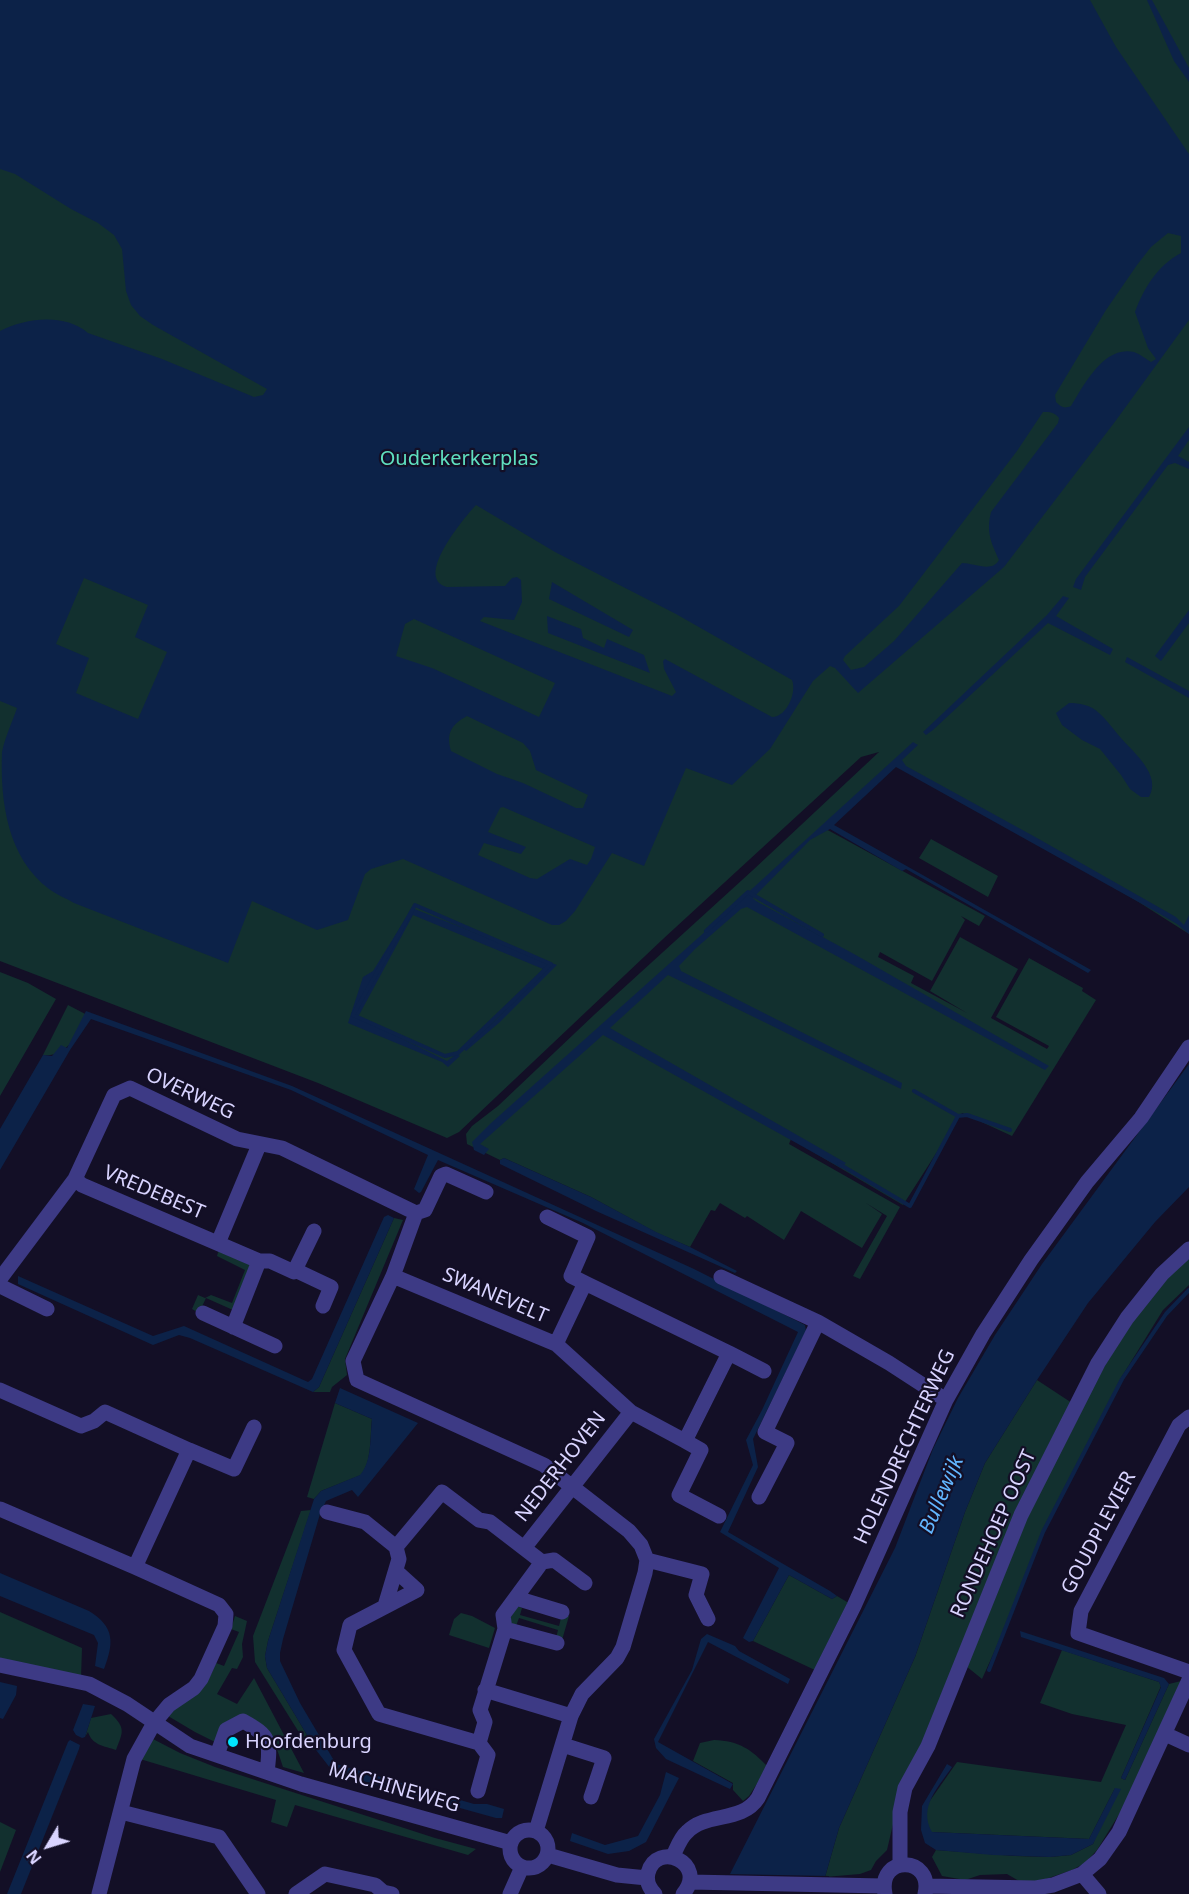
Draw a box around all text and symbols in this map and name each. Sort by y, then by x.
park label: Ouderkerkerplas [380,447,538,471]
street label: OVERWEG [142,1063,238,1125]
street label: VREDEBEST [100,1161,208,1225]
street label: SWANEVELT [439,1263,551,1329]
street label: HOLENDRECHTERWEG [849,1346,961,1548]
street label: NEDERHOVEN [511,1407,611,1527]
street label: RONDEHOEP OOST [946,1446,1042,1622]
water label: Bullewijk [914,1452,970,1538]
street label: GOUDPLEVIER [1057,1468,1141,1598]
place label: Hoofdenburg [245,1730,372,1754]
marker: Hoofdenburg [226,1735,240,1749]
street label: MACHINEWEG [326,1758,462,1818]
north arrow [18,1816,78,1876]
text: N [21,1845,46,1869]

